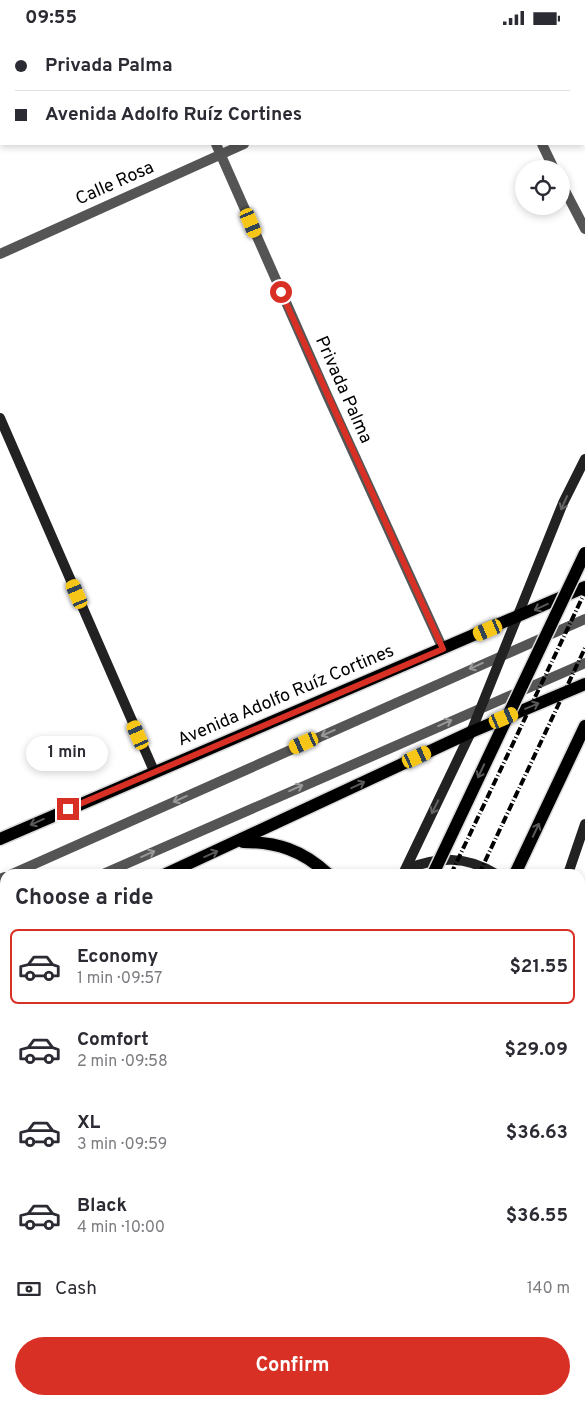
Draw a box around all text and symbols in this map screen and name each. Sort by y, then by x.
text: 09:55 [25,6,77,30]
text: Privada Palma [45,54,173,78]
text: Avenida Adolfo Ruíz Cortines [45,103,302,127]
street label: Calle Rosa [72,156,158,212]
map controls [515,160,570,215]
button: locate [515,160,570,215]
car [238,206,263,240]
route start [270,281,292,303]
street label: Privada Palma [309,333,377,447]
one-way arrow [558,495,568,510]
car [64,577,89,611]
one-way arrow [534,603,549,613]
car [471,617,504,643]
street label: Avenida Adolfo Ruíz Cortines [174,640,398,752]
one-way arrow [469,662,484,672]
one-way arrow [524,701,539,711]
car [487,705,520,731]
one-way arrow [437,717,452,727]
car [125,718,150,752]
one-way arrow [321,728,336,738]
car [287,730,320,756]
callout: 1 min [27,737,109,771]
text: 1 min [48,743,86,763]
car [400,744,433,770]
one-way arrow [476,763,486,778]
one-way arrow [350,780,365,789]
one-way arrow [288,783,303,793]
one-way arrow [173,794,188,804]
route end [57,798,79,820]
one-way arrow [430,799,439,814]
one-way arrow [30,818,45,828]
one-way arrow [532,823,541,838]
one-way arrow [140,849,155,859]
one-way arrow [203,849,218,858]
text: Choose a ride [15,885,153,912]
icon: car [17,944,62,989]
text: Economy [77,945,158,969]
text: $21.55 [509,955,568,979]
text: 1 min · 09:57 [77,969,162,989]
icon: car [17,1027,62,1072]
text: Comfort [77,1028,149,1052]
text: $29.09 [504,1038,568,1062]
text: 2 min · 09:58 [77,1052,168,1072]
icon: car [17,1110,62,1155]
text: XL [77,1111,100,1135]
text: $36.63 [506,1121,568,1145]
text: 3 min · 09:59 [77,1135,167,1155]
icon: car [17,1193,62,1238]
text: Black [77,1194,127,1218]
text: $36.55 [506,1204,568,1228]
text: 4 min · 10:00 [77,1218,165,1238]
icon: cash [15,1275,43,1303]
text: Cash [55,1277,97,1301]
text: 140 m [527,1279,570,1299]
button: Confirm [15,1337,570,1395]

